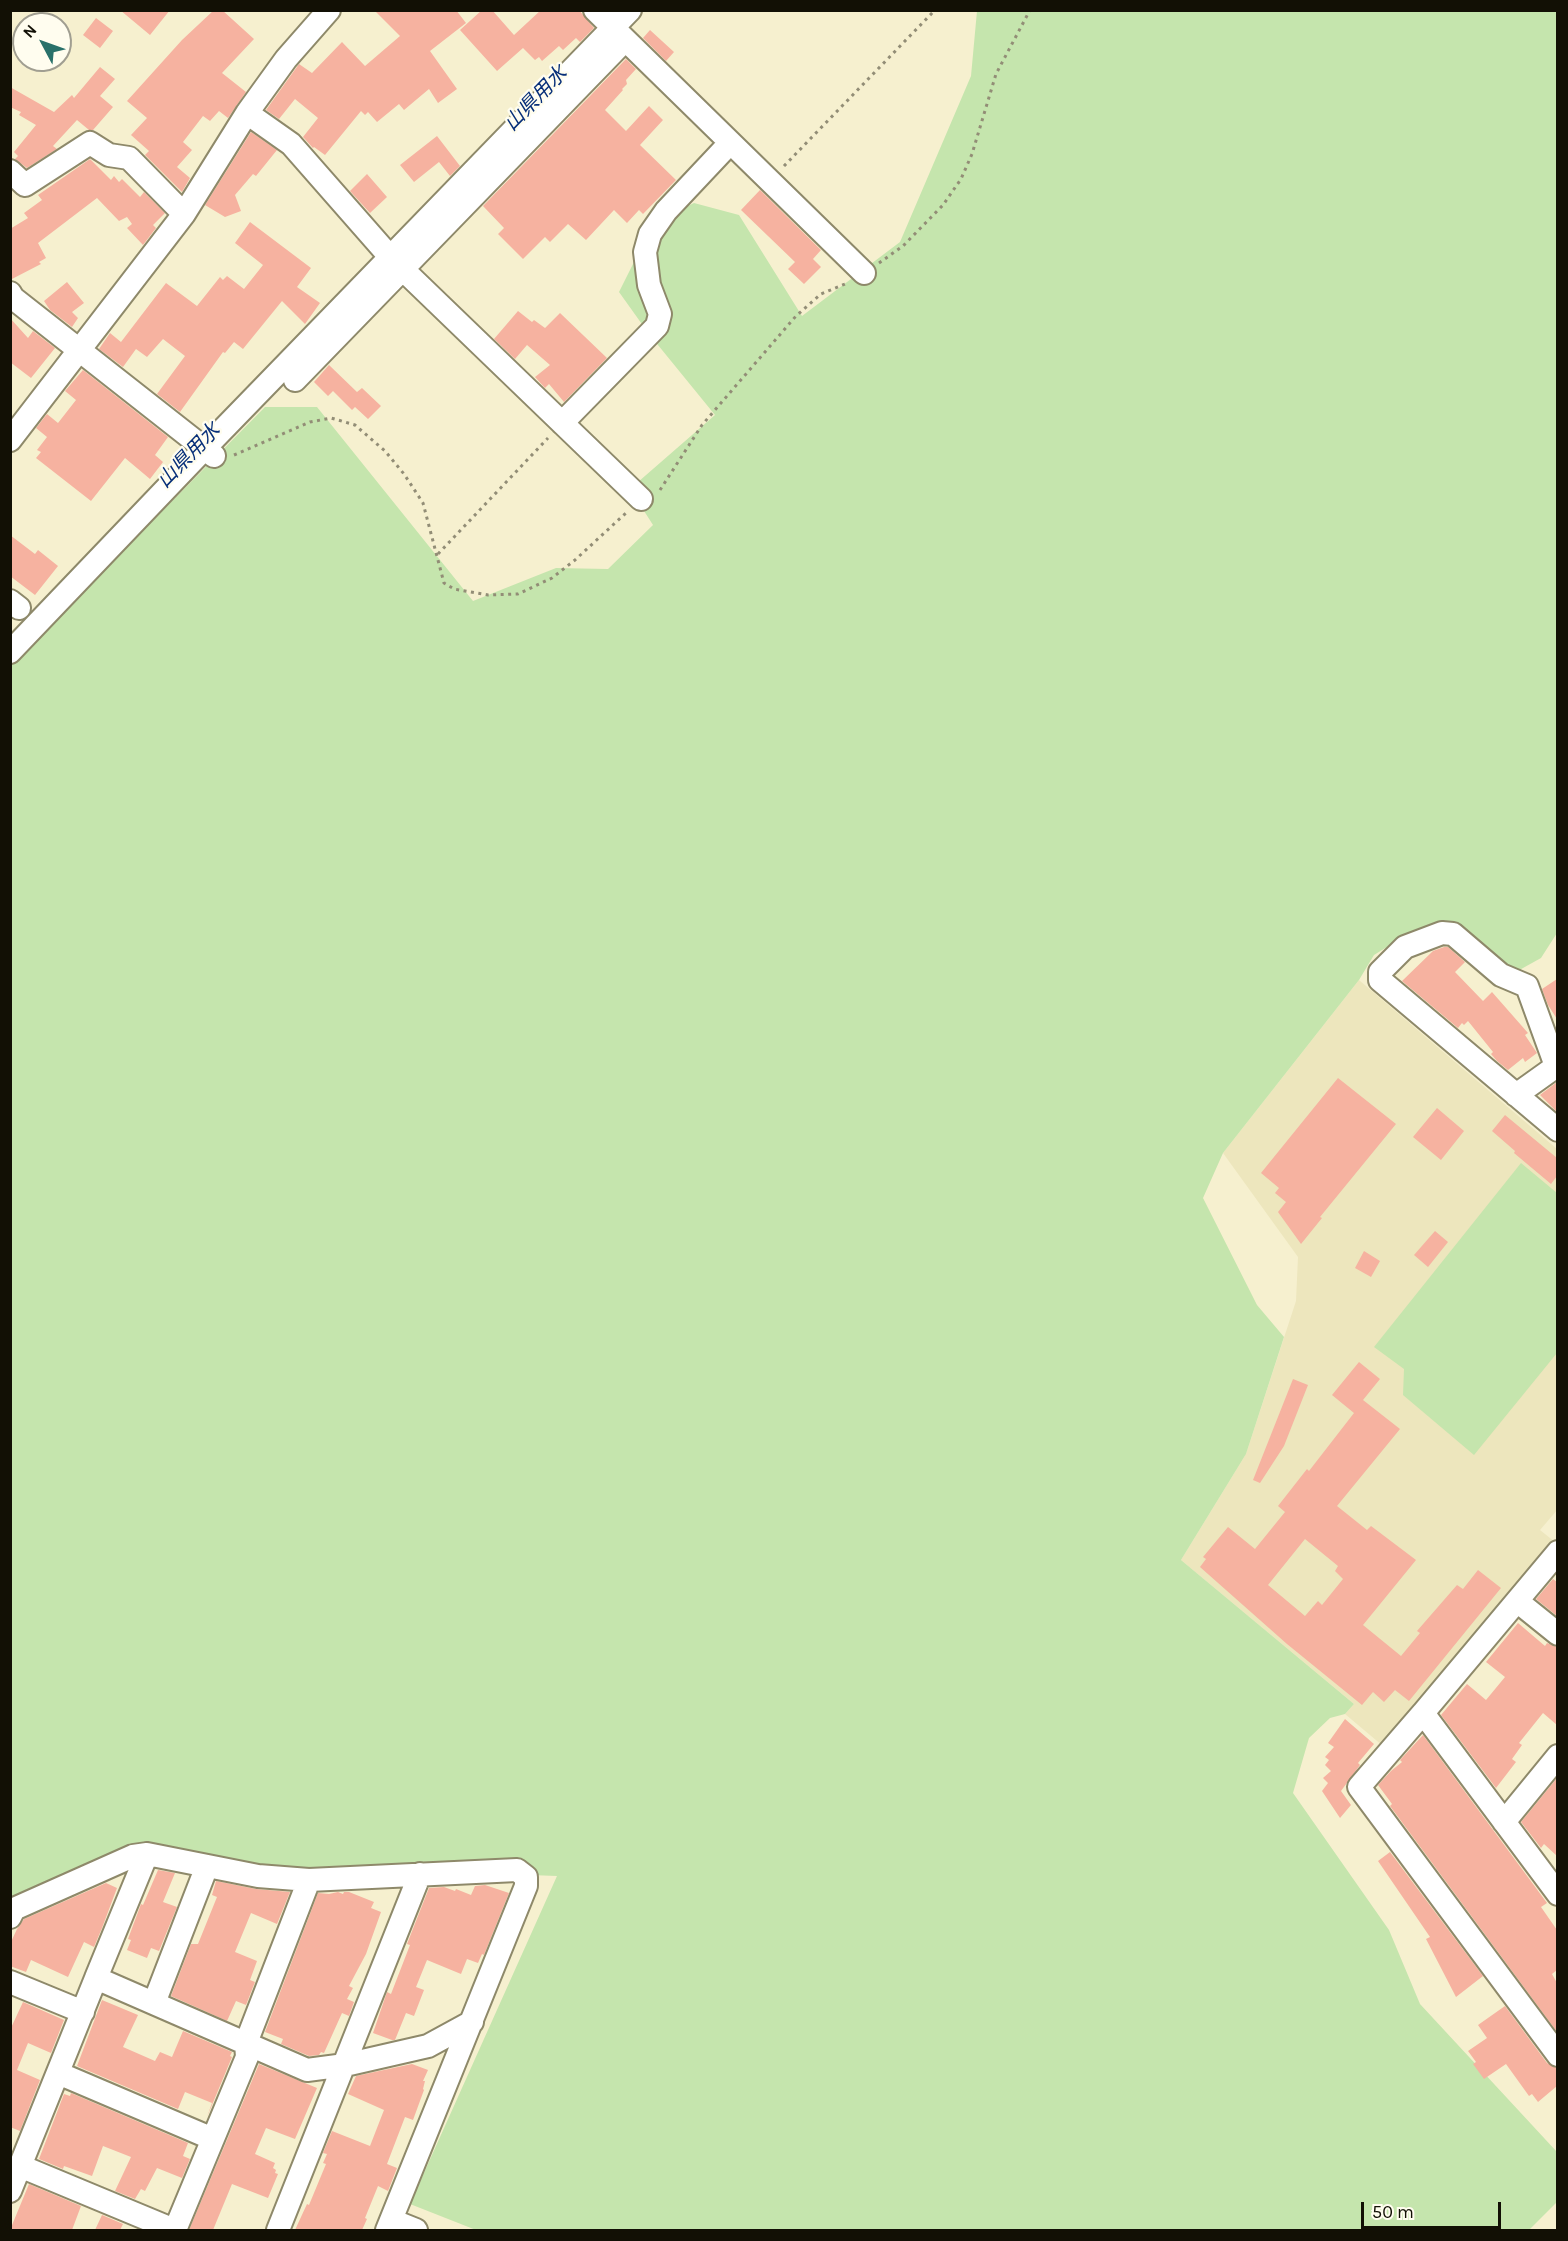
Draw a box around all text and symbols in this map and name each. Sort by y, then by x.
north arrow [12,12,72,72]
text: N [19,21,40,42]
water label: 山県用水 [500,62,572,136]
water label: 山県用水 [153,419,225,493]
scale bar [1364,2190,1504,2228]
text: 50 m [1372,2201,1414,2223]

